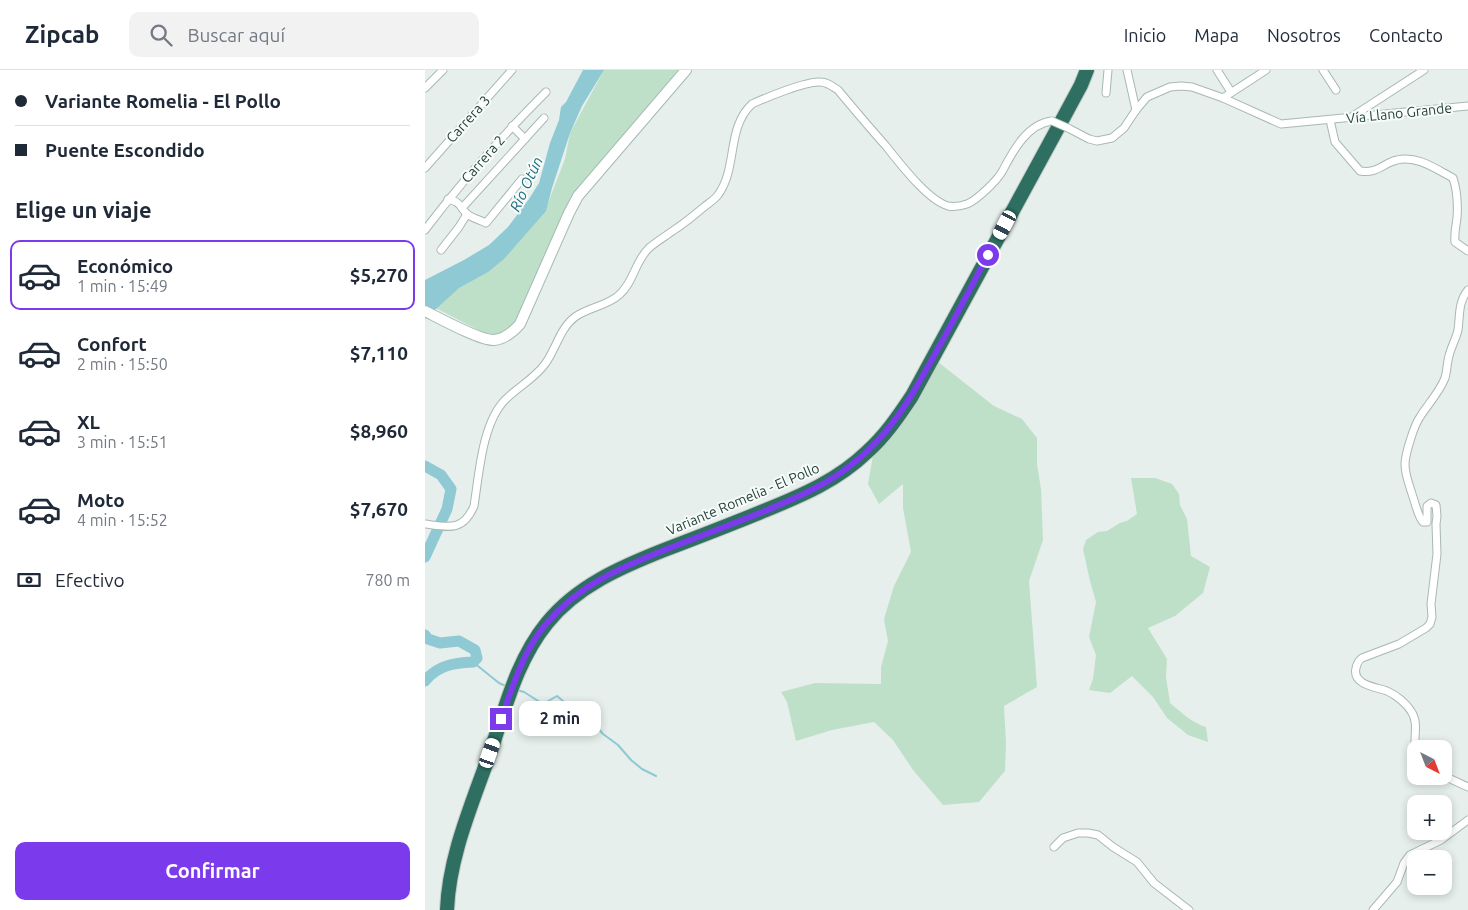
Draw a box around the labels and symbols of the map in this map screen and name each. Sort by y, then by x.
street label: Carrera 3 [443,92,493,146]
street label: Vía Llano Grande [1345,99,1453,127]
street label: Carrera 2 [458,132,508,186]
water label: Río Otún [506,154,546,214]
car [991,208,1018,242]
route start [977,244,999,266]
street label: Variante Romelia - El Pollo [664,460,822,538]
callout: 2 min [519,702,601,736]
route end [490,708,512,730]
car [478,736,501,770]
north arrow [1407,740,1453,785]

